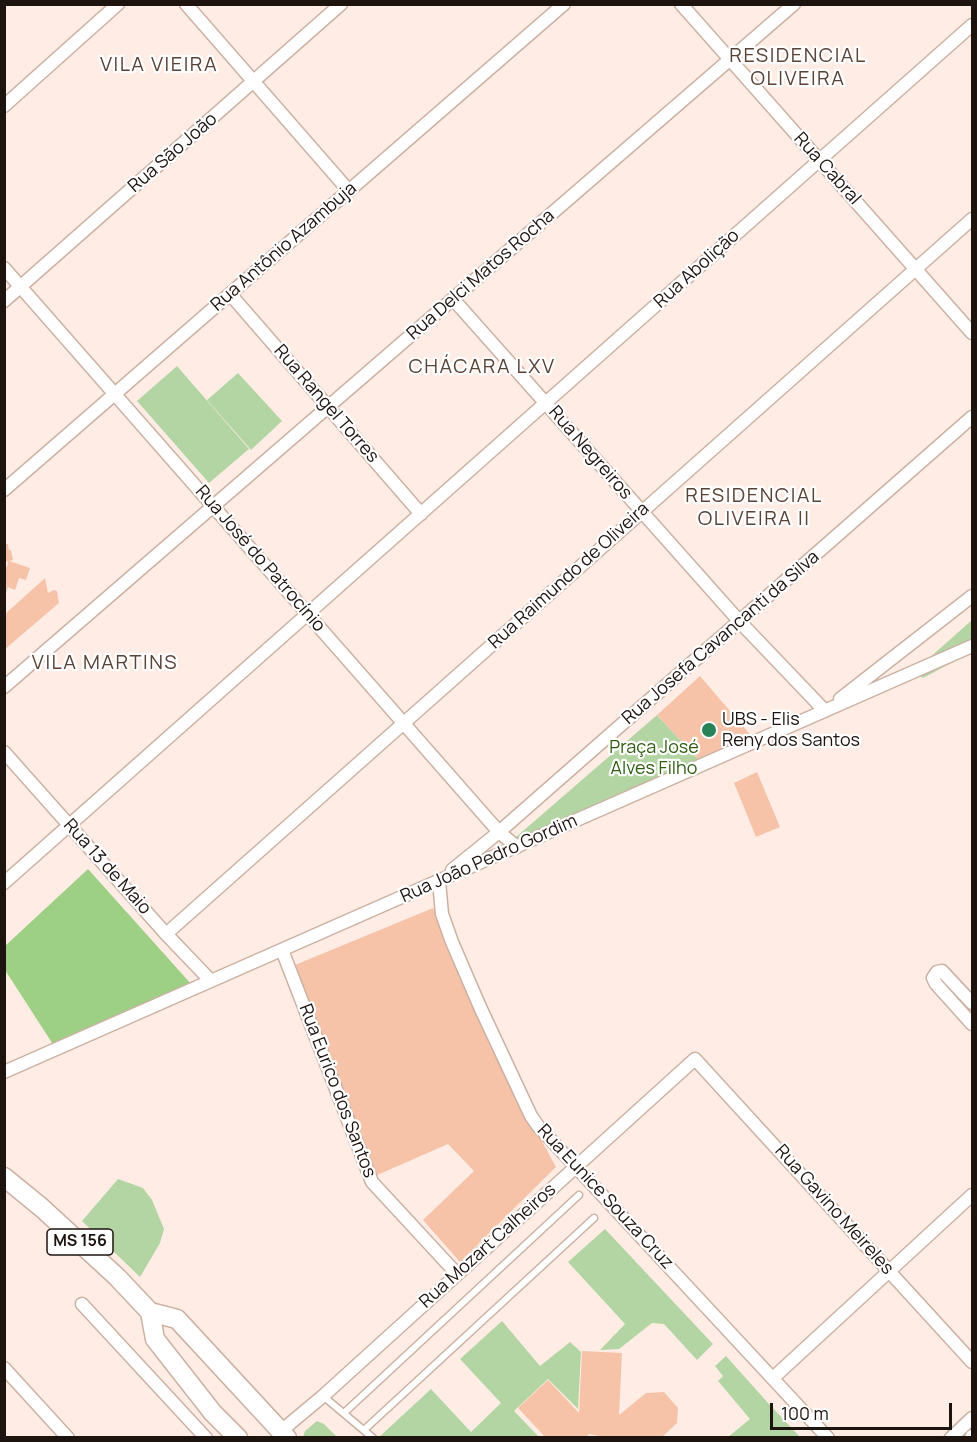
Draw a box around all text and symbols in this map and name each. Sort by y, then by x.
district label: RESIDENCIAL OLIVEIRA [729,44,867,91]
district label: VILA VIEIRA [100,53,218,77]
street label: Rua São João [124,109,222,197]
street label: Rua Cabral [789,129,865,209]
street label: Rua Antônio Azambuja [207,178,361,316]
street label: Rua Delci Matos Rocha [403,205,559,345]
street label: Rua Abolição [650,225,744,313]
street label: Rua Rangel Torres [269,341,383,467]
district label: CHÁCARA LXV [408,355,556,379]
street label: Rua Negreiros [544,402,636,504]
street label: Rua José do Patrocínio [190,481,330,637]
district label: RESIDENCIAL OLIVEIRA II [685,484,823,531]
street label: Rua Raimundo de Oliveira [484,498,654,654]
street label: Rua Josefa Cavancanti da Silva [618,547,824,729]
district label: VILA MARTINS [32,651,178,675]
place label: UBS - Elis Reny dos Santos [722,709,860,752]
marker: UBS - Elis Reny dos Santos [700,721,718,739]
park label: Praça José Alves Filho [609,737,699,780]
street label: Rua João Pedro Gordim [397,810,581,908]
street label: Rua 13 de Maio [58,815,156,919]
street label: Rua Eurico dos Santos [294,1001,380,1181]
street label: Rua Eunice Souza Cruz [532,1120,678,1274]
street label: Rua Gavino Meireles [770,1141,898,1279]
street label: Rua Mozart Calheiros [415,1179,561,1313]
road number: MS 156 [47,1229,113,1255]
scale bar [773,1391,954,1429]
text: 100 m [781,1401,829,1425]

